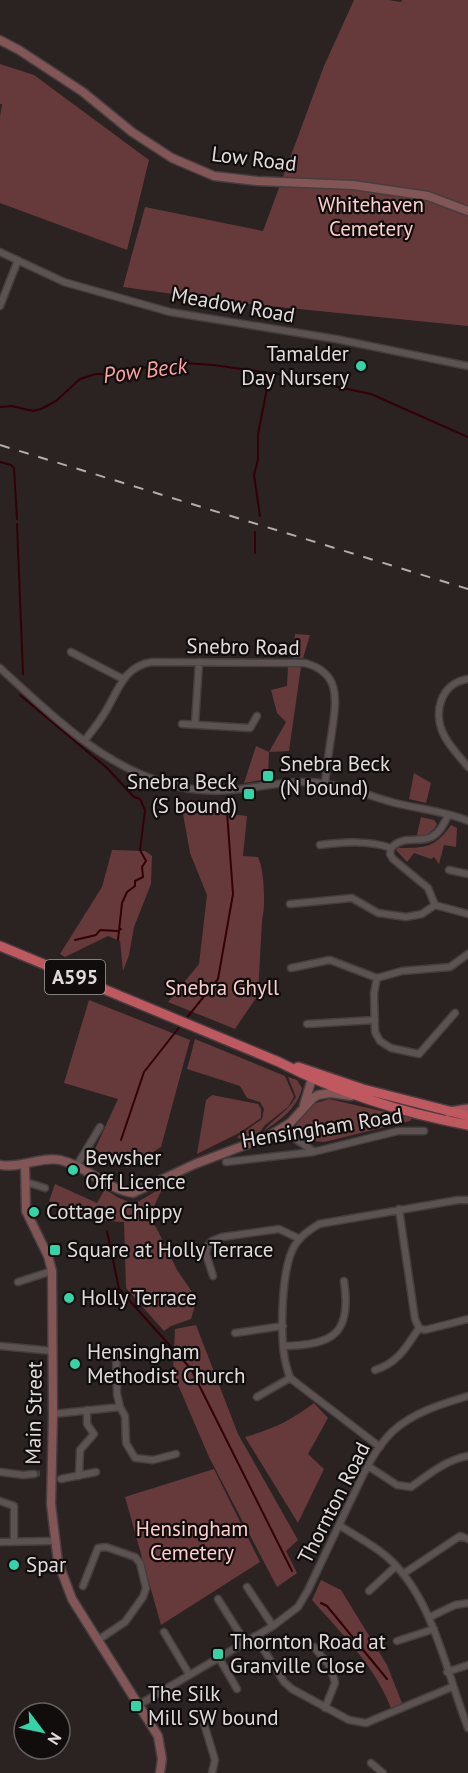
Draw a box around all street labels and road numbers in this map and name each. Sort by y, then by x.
street label: Low Road [210,140,298,177]
street label: Meadow Road [169,280,297,329]
street label: Snebro Road [186,632,300,661]
road number: A595 [45,960,105,994]
street label: Hensingham Road [240,1101,404,1154]
street label: Main Street [19,1361,48,1465]
street label: Thornton Road [291,1438,376,1568]

